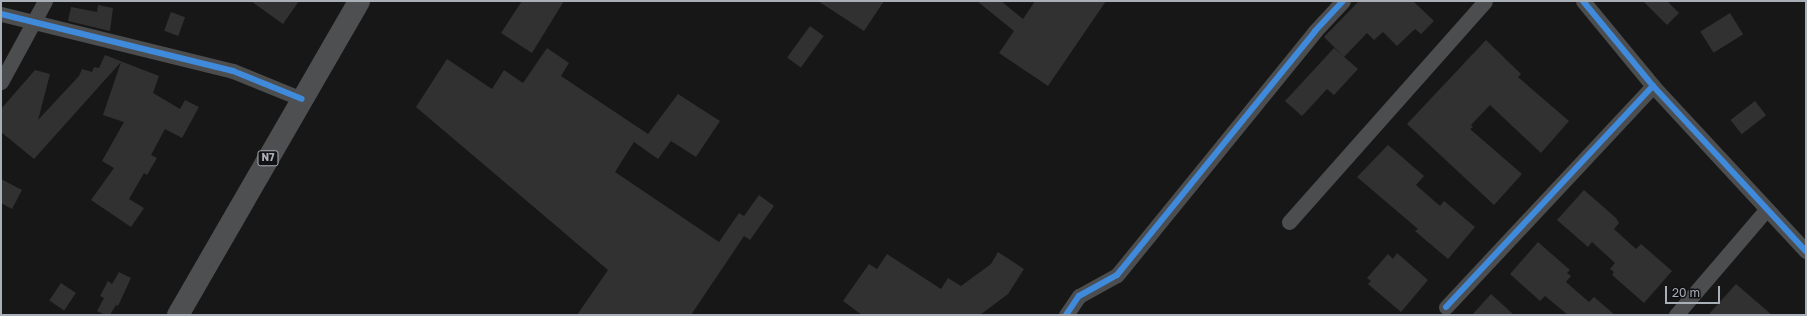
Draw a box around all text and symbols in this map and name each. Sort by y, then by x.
road number: N7 [257,150,279,166]
scale bar [1667,278,1722,304]
text: 20 m [1672,285,1700,300]

